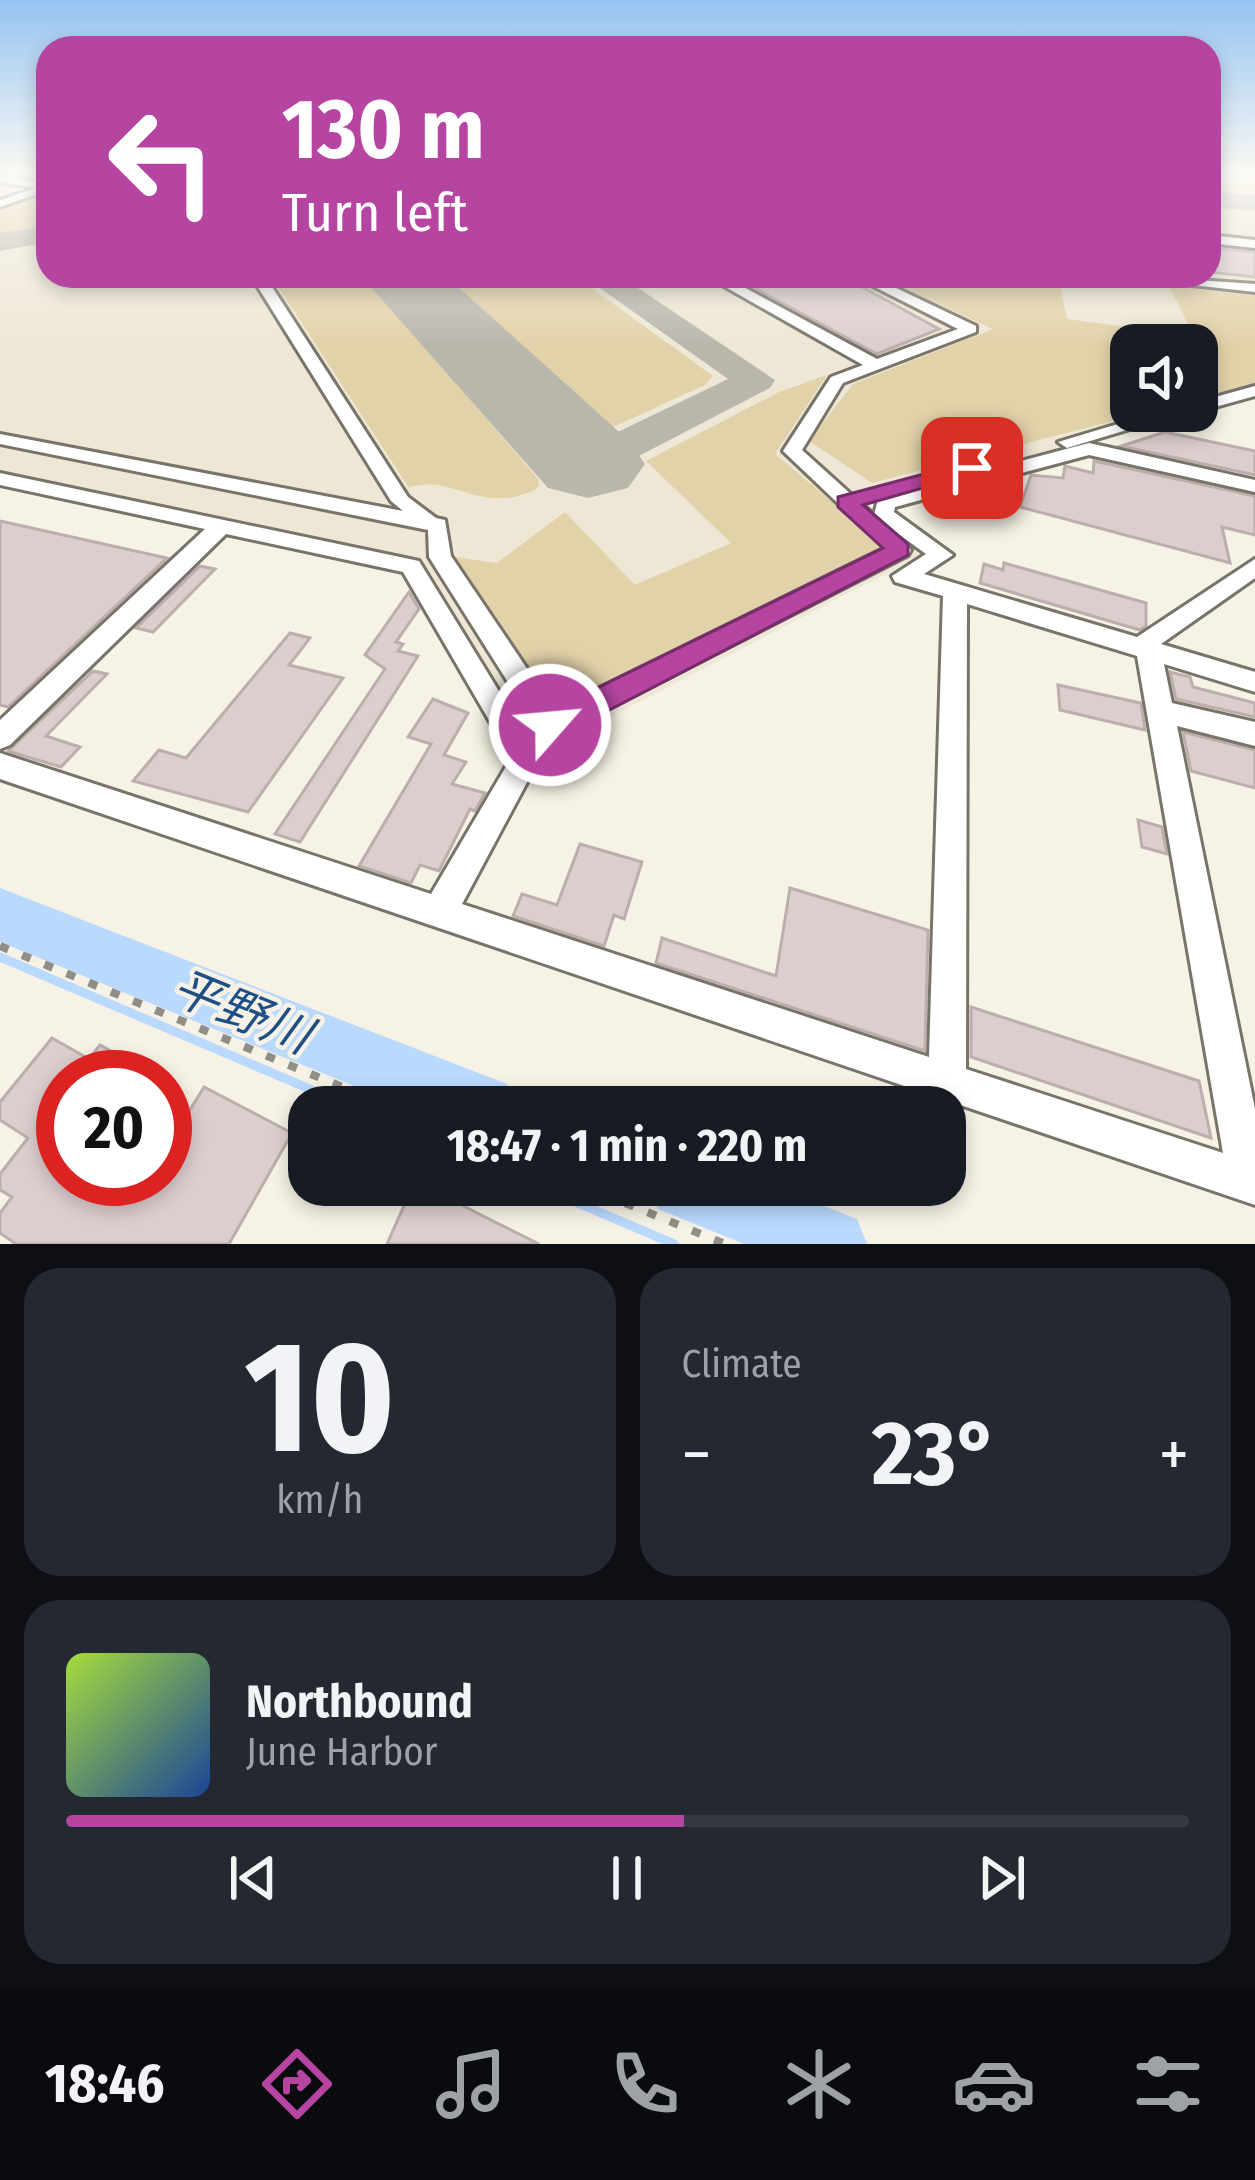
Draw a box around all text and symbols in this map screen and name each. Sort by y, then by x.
text: 130 m [282,79,485,180]
icon: left [84,84,240,240]
text: Turn left [282,181,468,245]
map controls [1110,324,1218,432]
button: sound [1110,324,1218,432]
pin [921,417,1023,519]
icon: arrive [939,435,1005,501]
position arrow [487,662,613,788]
water label: 平野川 [164,958,324,1068]
speed limit sign: 20 [36,1050,192,1206]
text: 18:47 · 1 min · 220 m [447,1119,807,1173]
text: 10 [244,1305,395,1492]
text: Climate [682,1341,802,1387]
text: 23° [872,1400,998,1508]
text: − [682,1415,711,1494]
text: + [1159,1415,1189,1494]
text: km/h [276,1477,363,1523]
text: Northbound [246,1675,473,1729]
text: June Harbor [246,1729,437,1775]
icon: previous [220,1845,286,1911]
icon: pause [594,1845,660,1911]
icon: next [969,1845,1035,1911]
icon: directions [255,2042,339,2126]
icon: music [429,2042,513,2126]
icon: phone [603,2042,687,2126]
icon: climate [777,2042,861,2126]
icon: car [952,2042,1036,2126]
icon: filters [1126,2042,1210,2126]
text: 18:46 [45,2052,165,2116]

